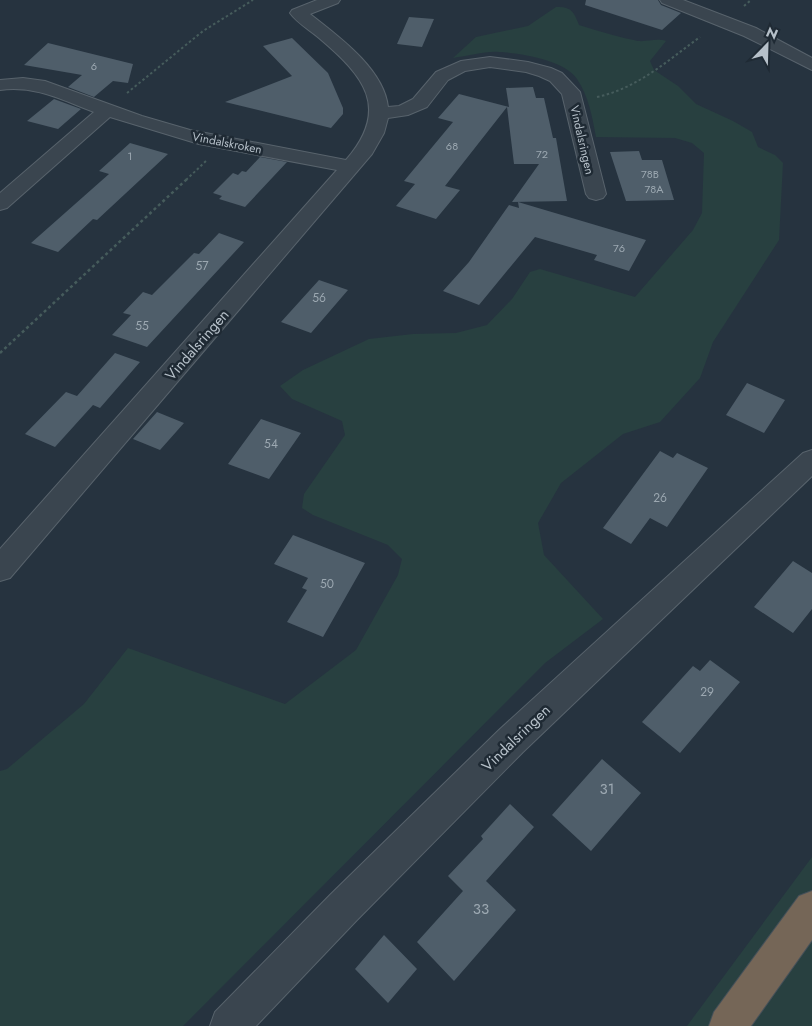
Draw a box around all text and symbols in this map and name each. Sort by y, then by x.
north arrow [742,20,792,70]
text: N [763,22,781,44]
house number: 6 [91,58,97,74]
street label: Vindalsringen [565,104,599,176]
street label: Vindalskroken [190,127,264,159]
house number: 68 [446,138,458,154]
house number: 72 [536,146,548,162]
house number: 1 [128,148,132,164]
house number: 78B [641,166,659,182]
house number: 78A [645,181,664,197]
house number: 76 [613,240,625,256]
house number: 57 [195,257,209,275]
house number: 56 [312,289,326,307]
street label: Vindalsringen [160,305,234,385]
house number: 55 [135,317,149,335]
house number: 54 [264,435,278,453]
house number: 26 [653,489,667,507]
house number: 50 [320,575,334,593]
house number: 29 [700,683,714,701]
street label: Vindalsringen [477,700,555,776]
house number: 31 [600,778,614,800]
house number: 33 [473,898,489,920]

